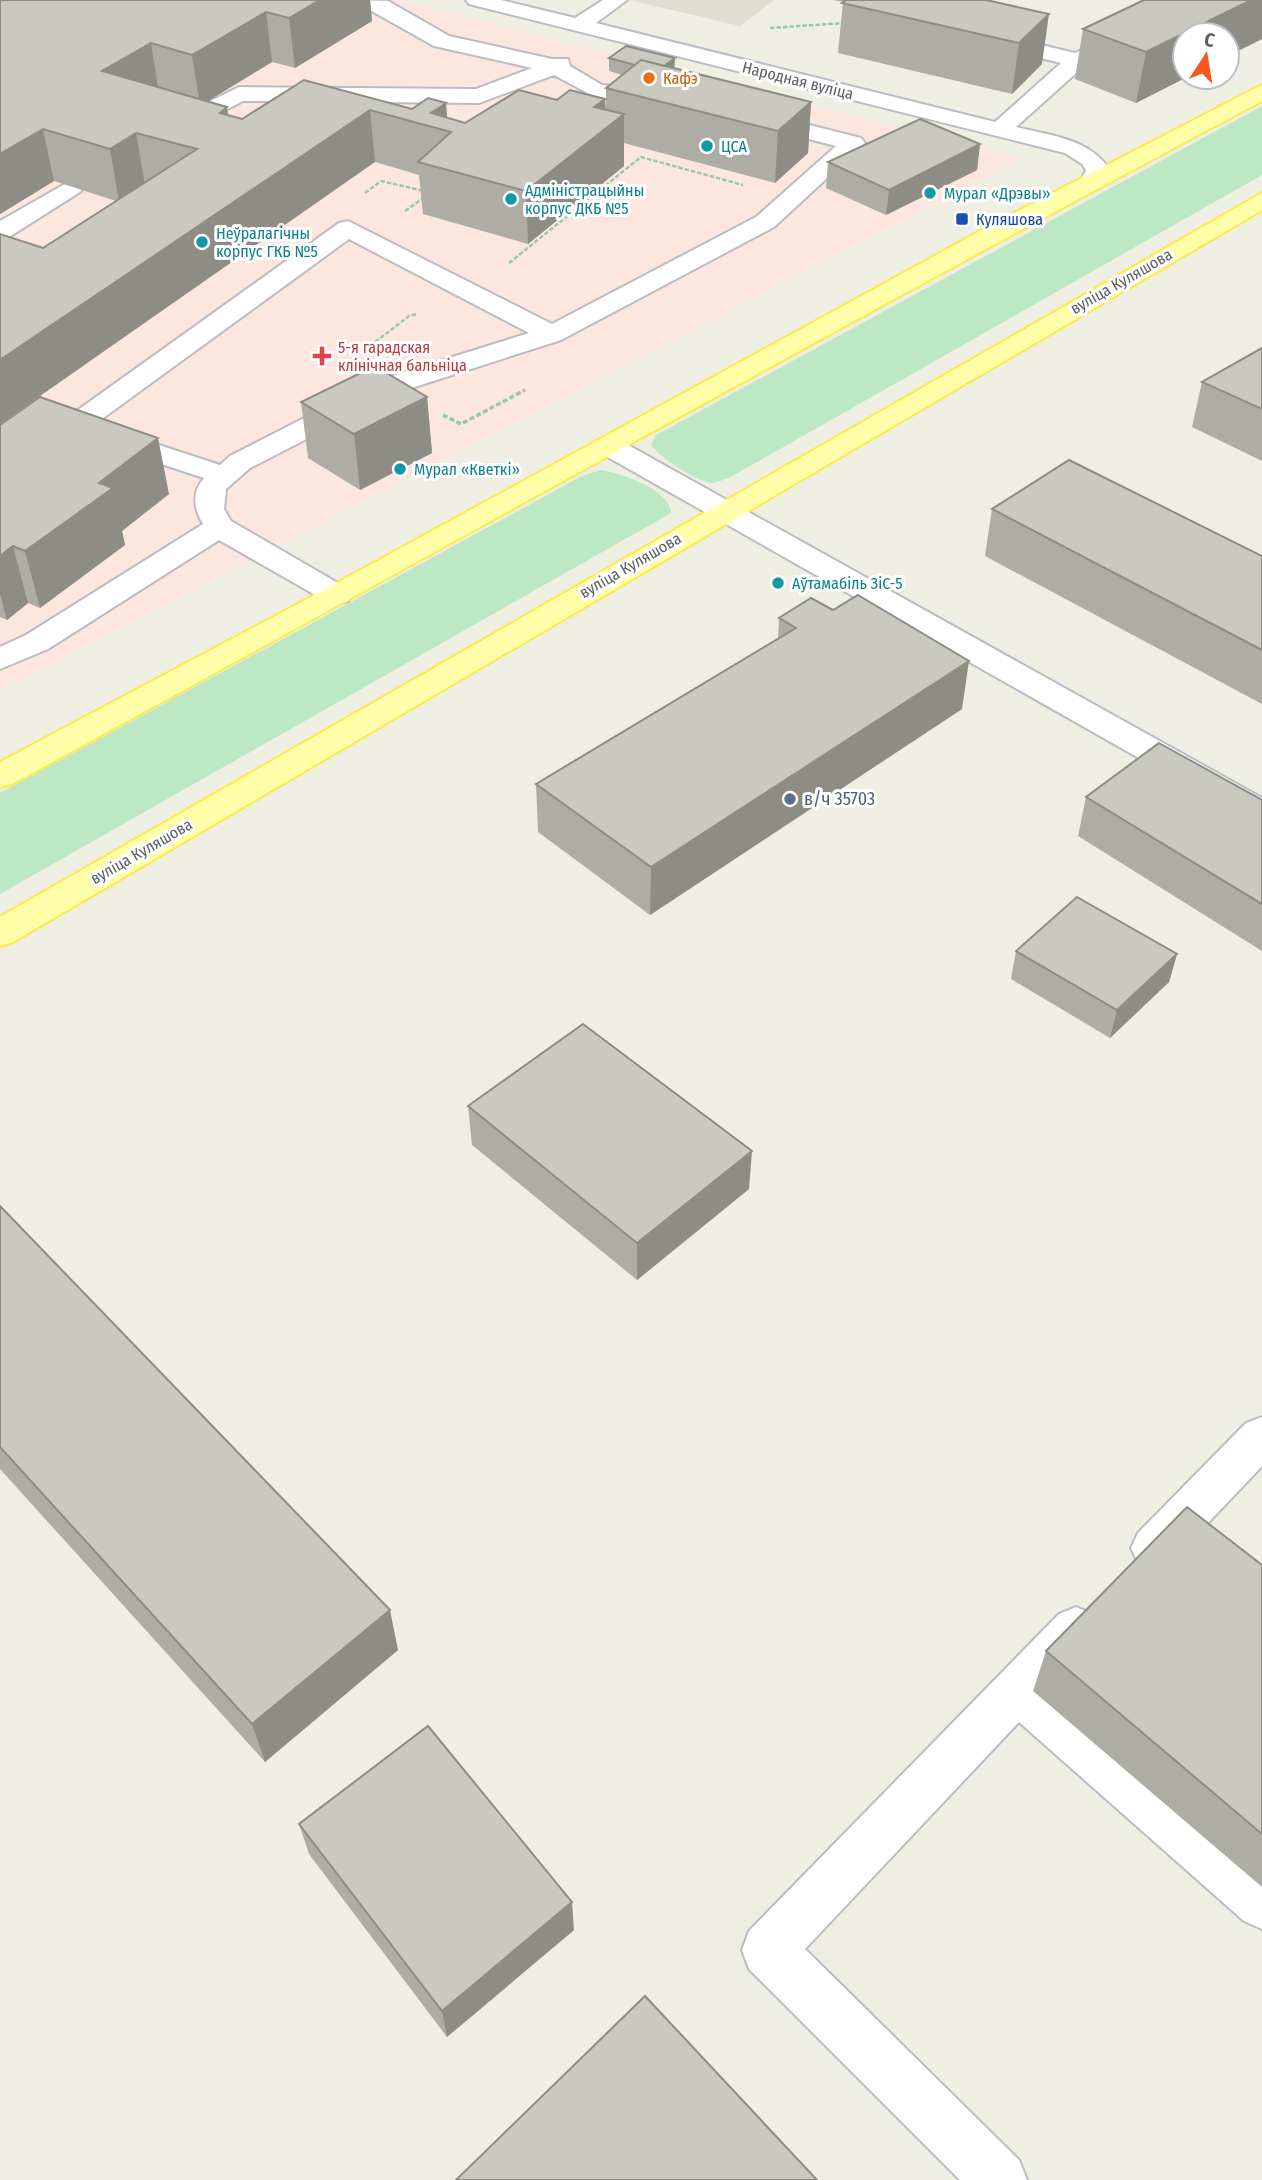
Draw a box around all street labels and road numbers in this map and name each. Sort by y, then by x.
street label: Народная вуліца [740,58,856,104]
street label: вуліца Куляшова [1067,245,1176,318]
street label: вуліца Куляшова [576,529,685,602]
street label: вуліца Куляшова [87,815,196,888]

